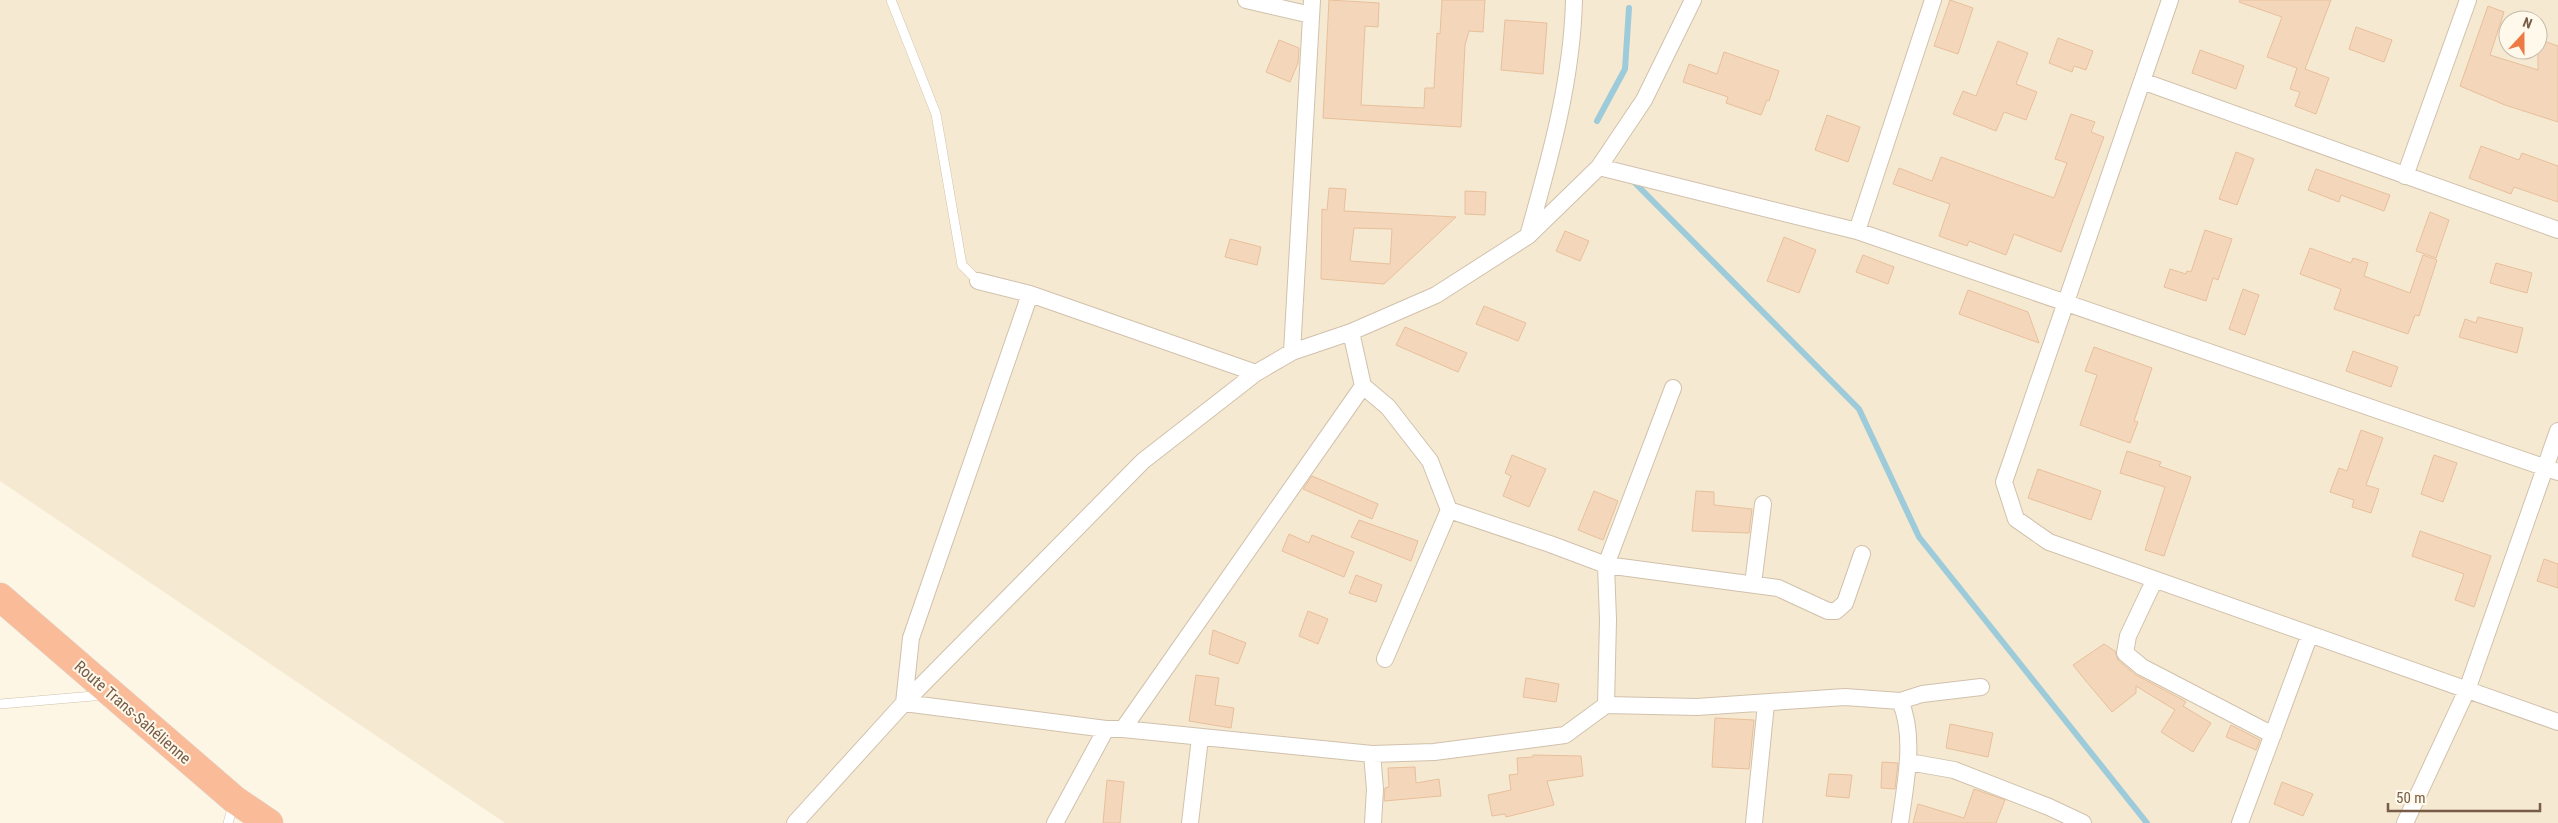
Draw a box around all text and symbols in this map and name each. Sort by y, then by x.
north arrow [2498,10,2548,60]
text: N [2521,14,2535,32]
street label: Route Trans-Sahélienne [71,657,195,768]
scale bar [2388,780,2540,812]
text: 50 m [2396,789,2426,807]

